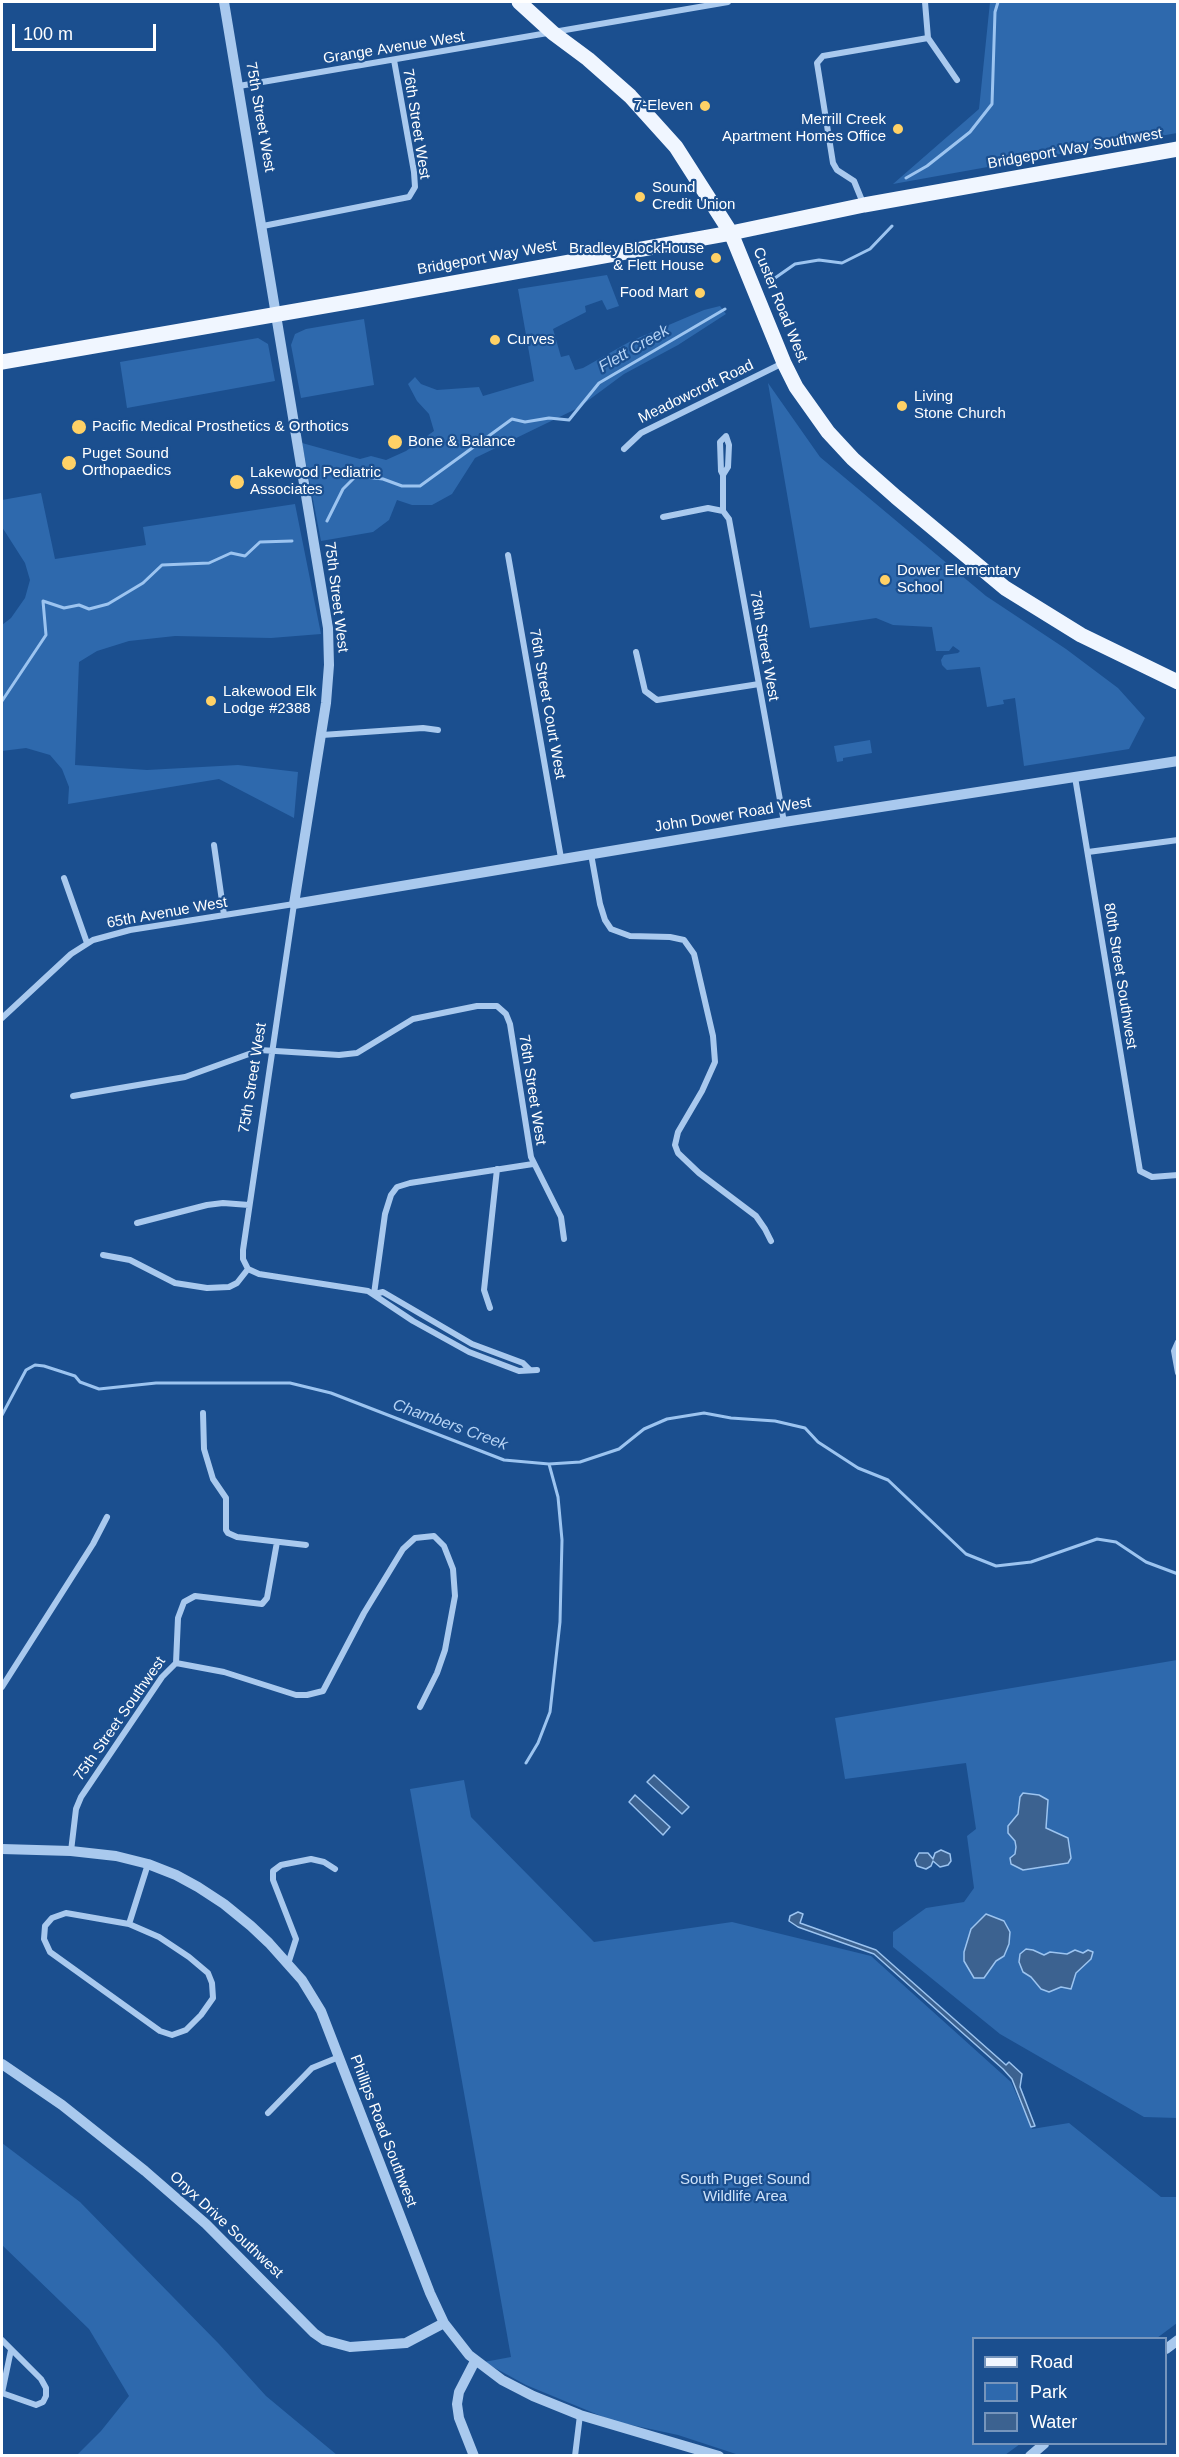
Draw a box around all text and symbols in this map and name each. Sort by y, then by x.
scale bar [15,12,159,50]
text: 100 m [23,24,73,44]
street label: Grange Avenue West [322,28,466,68]
street label: 75th Street West [241,61,279,173]
street label: 76th Street West [398,68,434,180]
place label: 7-Eleven [634,97,693,115]
marker: 7-Eleven [698,99,712,113]
place label: Merrill Creek Apartment Homes Office [722,111,886,146]
marker: Merrill Creek Apartment Homes Office [891,122,905,136]
street label: Bridgeport Way Southwest [986,125,1164,173]
place label: Sound Credit Union [652,179,735,214]
marker: Sound Credit Union [633,190,647,204]
street label: Bridgeport Way West [416,237,558,279]
place label: Bradley BlockHouse & Flett House [569,240,704,275]
street label: Custer Road West [749,245,811,365]
marker: Bradley BlockHouse & Flett House [709,251,723,265]
place label: Food Mart [620,284,688,302]
marker: Food Mart [693,286,707,300]
water label: Flett Creek [595,321,673,377]
place label: Curves [507,331,555,349]
marker: Curves [488,333,502,347]
street label: Meadowcroft Road [635,356,757,428]
place label: Living Stone Church [914,388,1006,423]
marker: Living Stone Church [895,399,909,413]
marker: Pacific Medical Prosthetics & Orthotics [70,418,88,436]
place label: Pacific Medical Prosthetics & Orthotics [92,418,349,436]
marker: Bone & Balance [386,433,404,451]
place label: Bone & Balance [408,433,516,451]
place label: Puget Sound Orthopaedics [82,445,171,480]
marker: Puget Sound Orthopaedics [60,454,78,472]
place label: Lakewood Pediatric Associates [250,464,381,499]
marker: Lakewood Pediatric Associates [228,473,246,491]
street label: 75th Street West [320,541,352,653]
place label: Dower Elementary School [897,562,1020,597]
marker: Dower Elementary School [878,573,892,587]
street label: 78th Street West [745,590,783,702]
street label: 76th Street Court West [525,627,569,781]
place label: Lakewood Elk Lodge #2388 [223,683,316,718]
marker: Lakewood Elk Lodge #2388 [204,694,218,708]
street label: John Dower Road West [654,794,812,836]
street label: 65th Avenue West [105,894,229,932]
street label: 80th Street Southwest [1100,902,1140,1050]
street label: 75th Street West [235,1022,271,1134]
street label: 76th Street West [514,1034,550,1146]
water label: Chambers Creek [390,1395,510,1455]
street label: 75th Street Southwest [70,1653,170,1785]
street label: Phillips Road Southwest [346,2052,420,2210]
street label: Onyx Drive Southwest [166,2168,286,2282]
park label: South Puget Sound Wildlife Area [680,2171,810,2206]
legend [972,2337,1167,2445]
text: Road [1030,2352,1073,2372]
text: Park [1030,2382,1067,2402]
text: Water [1030,2412,1077,2432]

